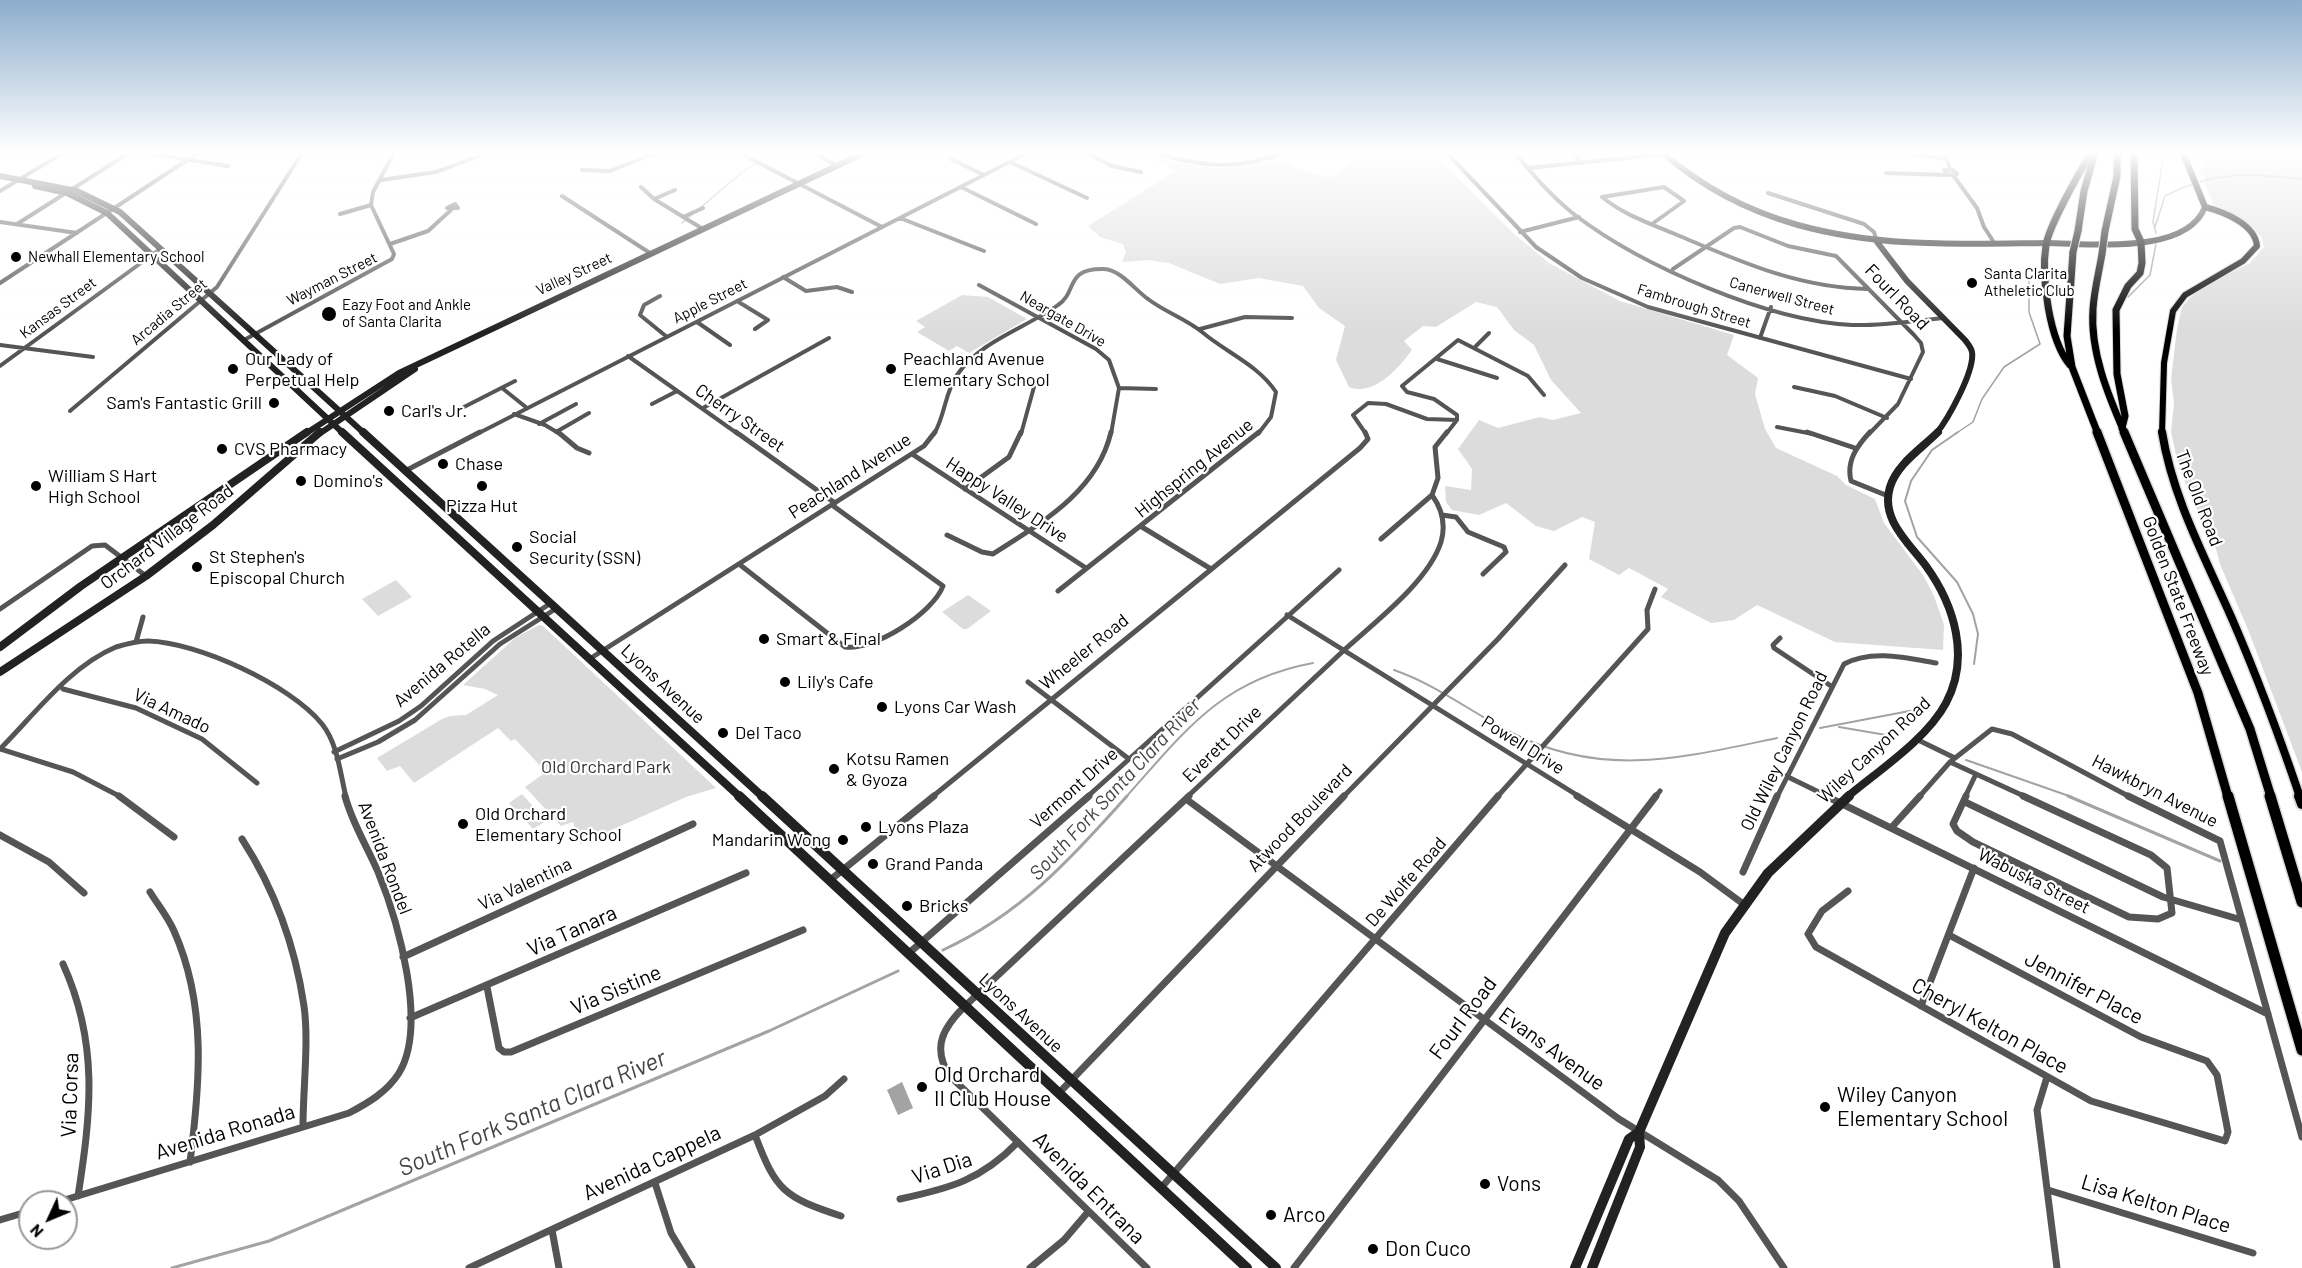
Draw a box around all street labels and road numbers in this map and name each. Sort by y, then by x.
street label: Wayman Street [284,248,380,310]
street label: Valley Street [533,249,615,299]
street label: Fourl Road [1860,260,1934,334]
street label: Kansas Street [16,273,100,343]
street label: Canerwell Street [1728,273,1836,319]
street label: Arcadia Street [127,275,211,349]
street label: Apple Street [670,275,750,327]
street label: Fambrough Street [1635,280,1753,332]
street label: Neargate Drive [1017,287,1109,351]
street label: Cherry Street [691,379,789,457]
street label: Highspring Avenue [1131,414,1257,522]
street label: Peachland Avenue [785,428,915,524]
street label: The Old Road [2171,447,2227,549]
street label: Happy Valley Drive [942,453,1072,547]
street label: Orchard Village Road [96,480,238,594]
street label: Golden State Freeway [2138,513,2218,679]
street label: Wheeler Road [1035,610,1133,694]
street label: Avenida Rotella [389,618,495,712]
street label: Lyons Avenue [617,640,709,728]
street label: Old Wiley Canyon Road [1736,668,1832,834]
street label: Via Amado [130,684,214,738]
street label: Wiley Canyon Road [1813,692,1935,808]
street label: Everett Drive [1178,701,1266,787]
street label: Powell Drive [1477,711,1569,779]
street label: Vermont Drive [1026,743,1122,833]
street label: Hawkbryn Avenue [2088,750,2222,832]
street label: Atwood Boulevard [1243,760,1357,876]
street label: Avenida Rondel [354,799,416,917]
street label: De Wolfe Road [1361,833,1451,931]
street label: Wabuska Street [1974,843,2094,919]
street label: Via Valentina [475,853,575,915]
street label: Via Tanara [523,900,621,962]
street label: Jennifer Place [2020,946,2148,1030]
street label: Via Sistine [567,960,665,1020]
street label: Lyons Avenue [975,969,1067,1057]
street label: Fourl Road [1424,972,1502,1064]
street label: Cheryl Kelton Place [1907,973,2073,1079]
street label: Evans Avenue [1494,1002,1610,1096]
street label: Via Corsa [56,1052,84,1138]
street label: Avenida Ronada [152,1099,298,1165]
street label: Avenida Cappela [579,1120,725,1206]
street label: Avenida Entrana [1028,1127,1150,1249]
street label: Via Dia [909,1146,975,1190]
street label: Lisa Kelton Place [2078,1169,2234,1239]

